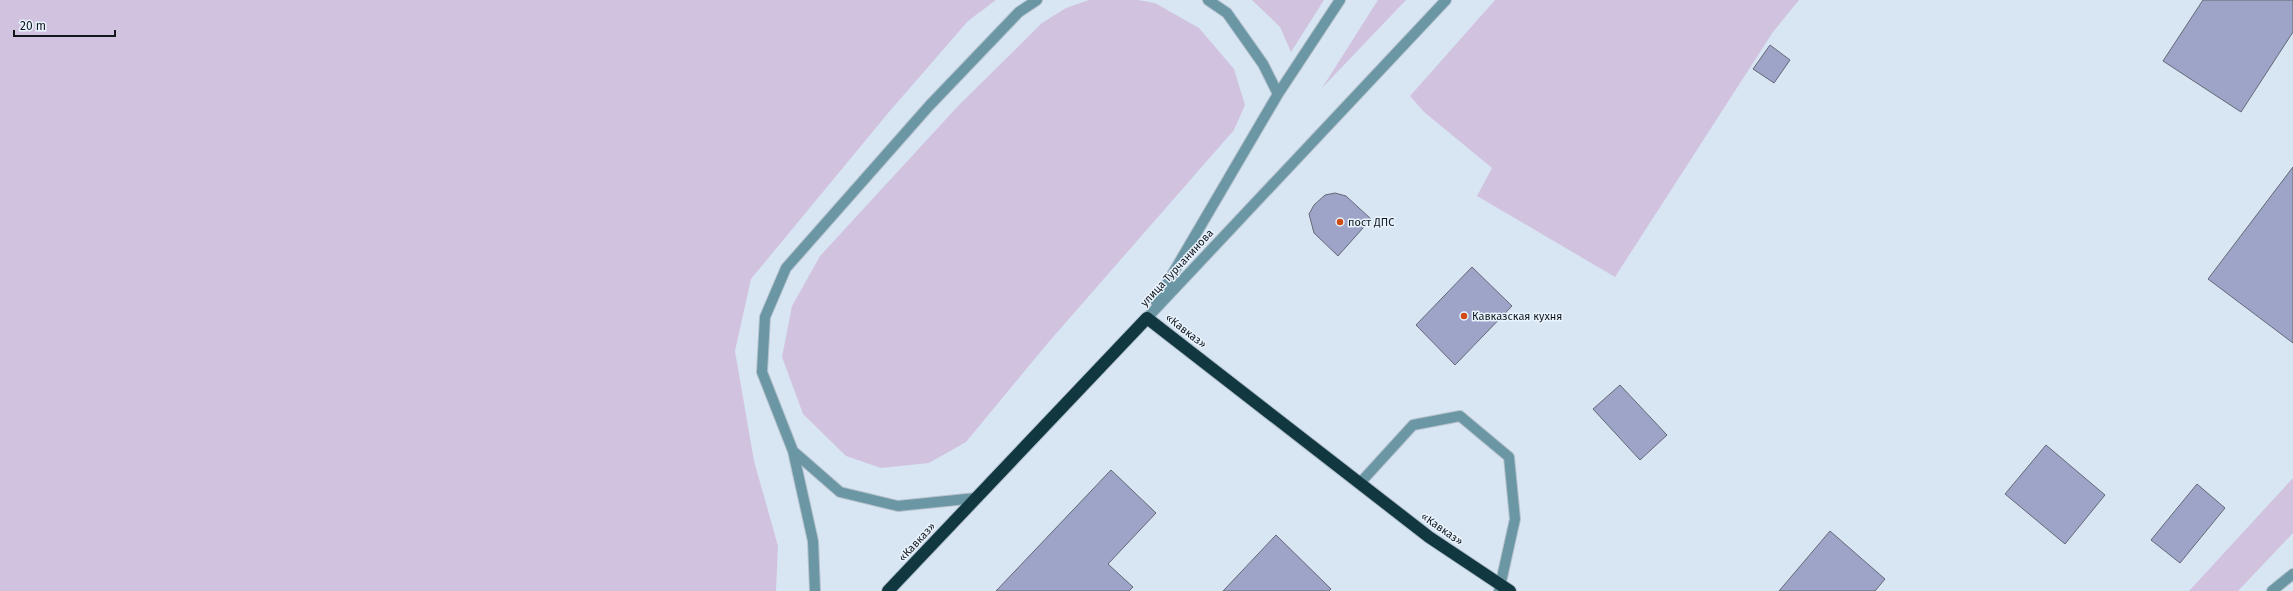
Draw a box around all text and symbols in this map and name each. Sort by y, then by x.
scale bar [14,12,115,38]
text: 20 m [20,19,46,33]
place label: пост ДПС [1348,216,1394,229]
marker: пост ДПС [1335,217,1345,227]
street label: улица Турчанинова [1138,227,1216,309]
place label: Кавказская кухня [1472,310,1562,323]
street label: «Кавказ» [1163,311,1209,351]
marker: Кавказская кухня [1459,311,1469,321]
street label: «Кавказ» [1419,510,1465,548]
street label: «Кавказ» [896,520,938,564]

